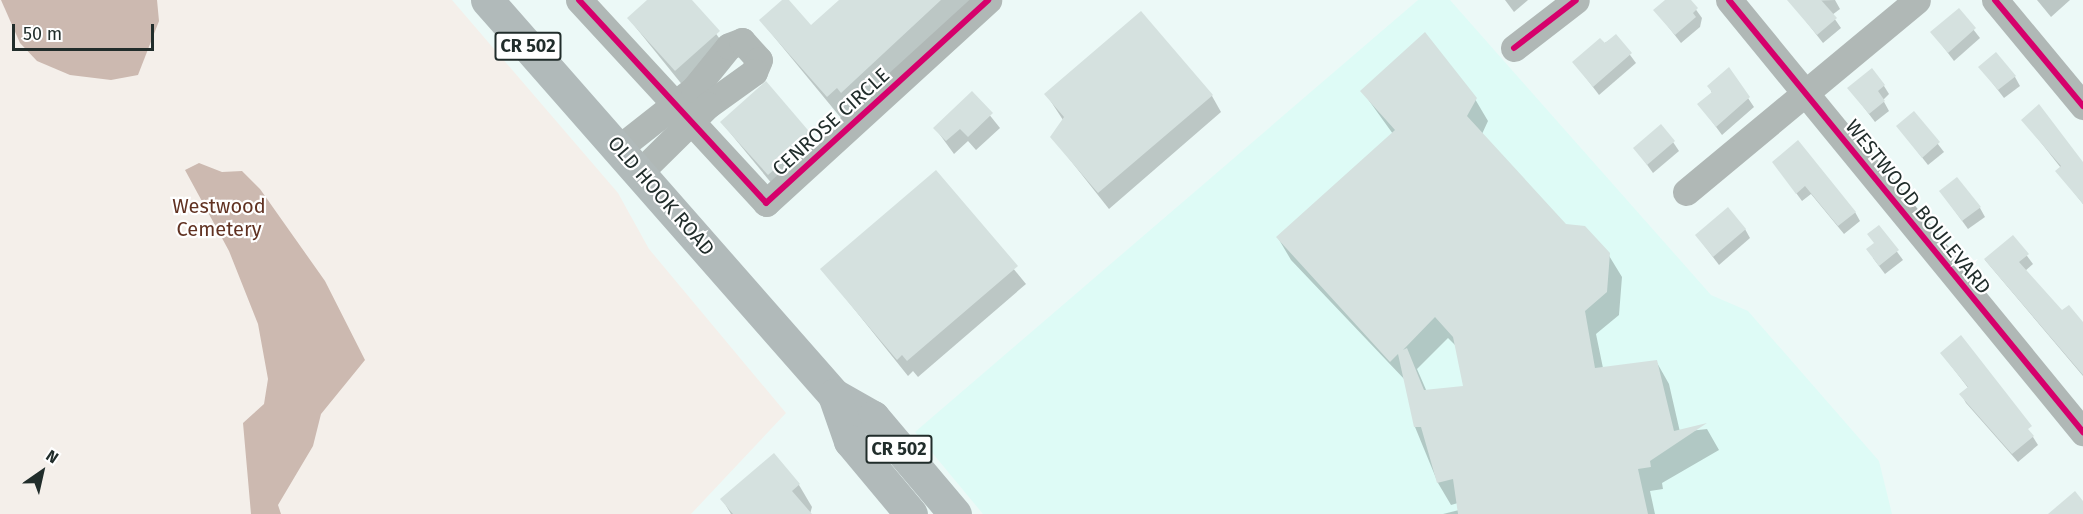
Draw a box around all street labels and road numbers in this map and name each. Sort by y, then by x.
road number: CR 502 [494,31,562,61]
street label: CENROSE CIRCLE [768,63,894,181]
street label: WESTWOOD BOULEVARD [1840,115,1996,299]
street label: OLD HOOK ROAD [603,131,719,261]
road number: CR 502 [864,434,934,464]

